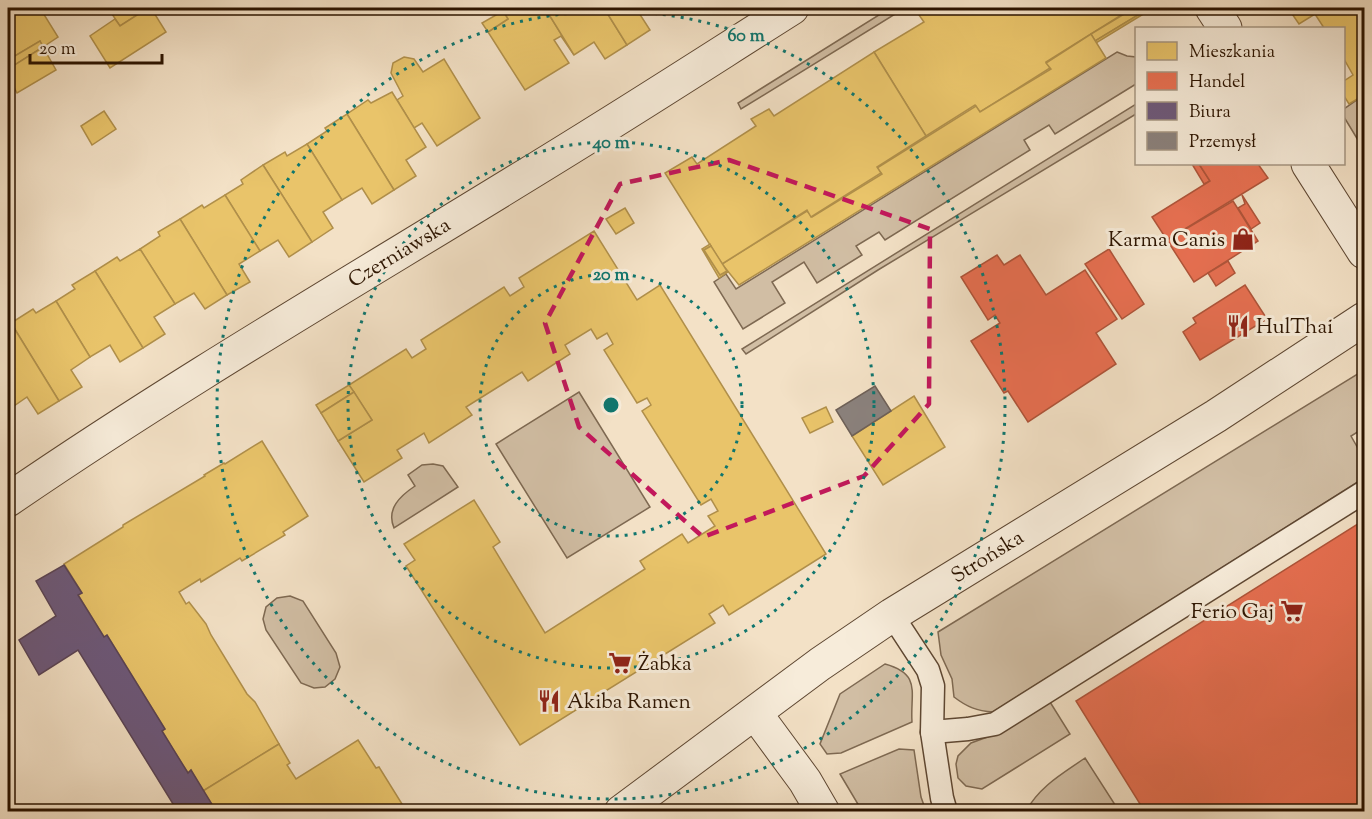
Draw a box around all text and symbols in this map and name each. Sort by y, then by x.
text: 60 m [727,24,765,50]
scale bar [30,27,162,65]
legend [1135,27,1345,165]
text: 20 m [39,37,76,63]
text: Mieszkania [1189,40,1275,66]
text: Handel [1189,70,1245,96]
text: Biura [1189,100,1231,126]
text: Przemysł [1189,130,1256,156]
text: 40 m [591,131,630,157]
street label: Czerniawska [343,211,457,296]
place label: Karma Canis [1108,226,1225,256]
shop icon: Karma Canis [1230,226,1256,252]
text: 20 m [593,263,629,289]
restaurant icon: HulThai [1225,313,1251,339]
place label: HulThai [1256,313,1333,343]
centre of rings [601,395,621,415]
street label: Strońska [946,523,1031,592]
place label: Ferio Gaj [1191,598,1274,628]
supermarket icon: Ferio Gaj [1279,598,1305,624]
supermarket icon: Żabka [607,650,633,676]
place label: Żabka [638,650,692,680]
restaurant icon: Akiba Ramen [536,688,562,714]
place label: Akiba Ramen [567,688,691,718]

